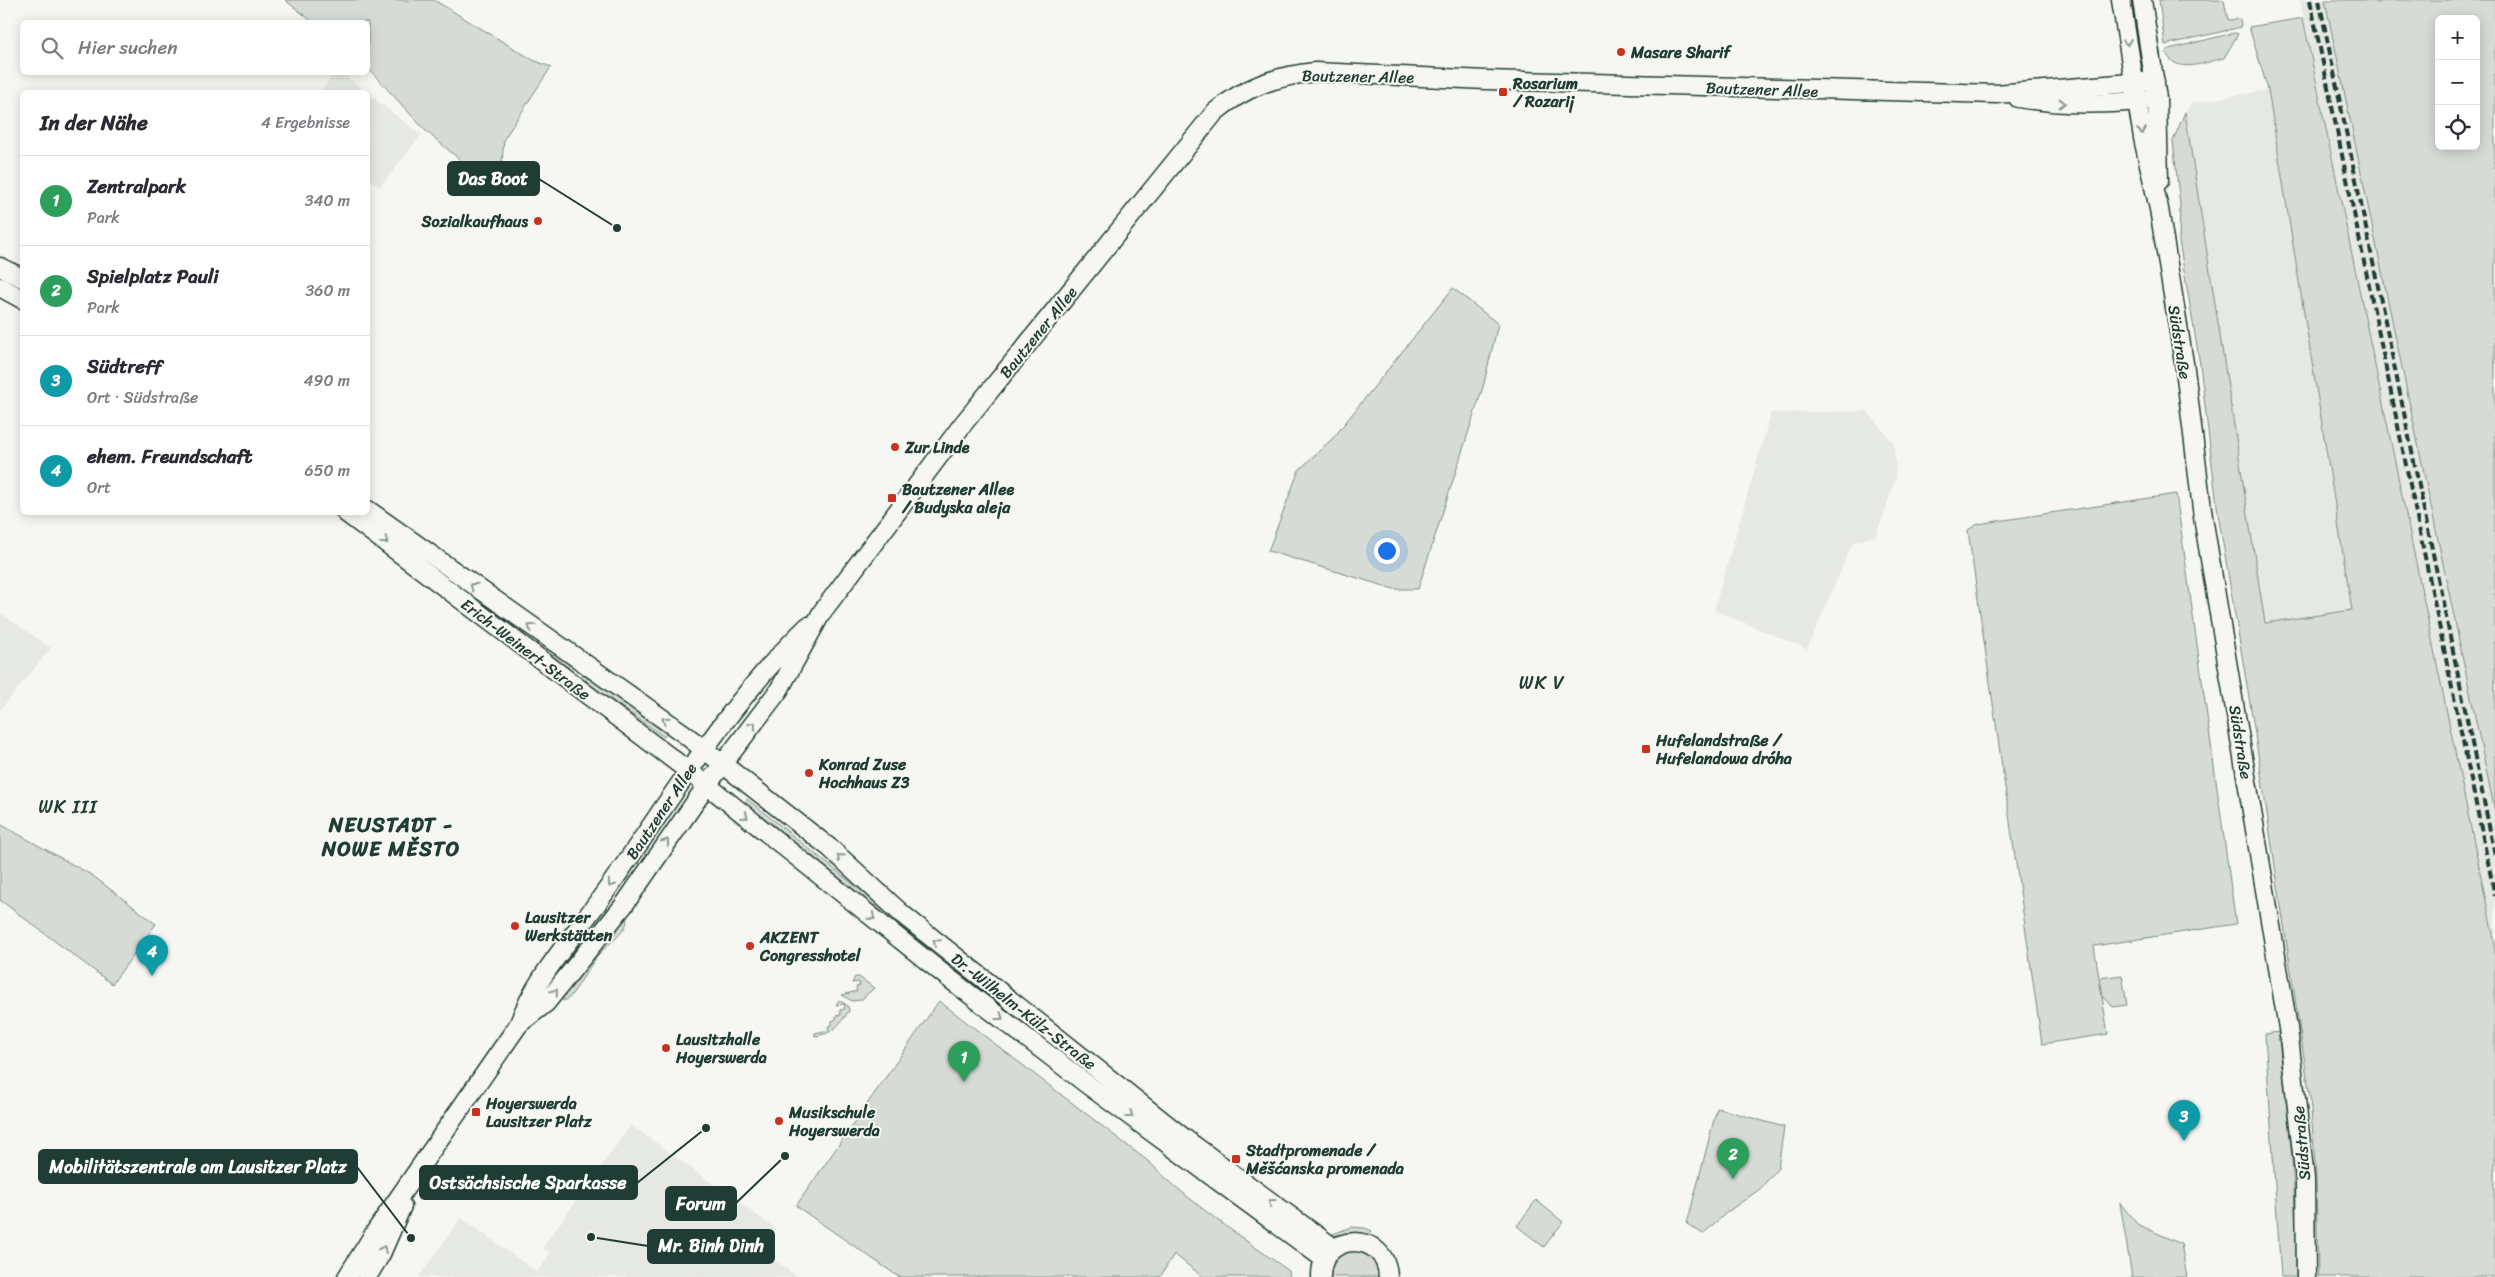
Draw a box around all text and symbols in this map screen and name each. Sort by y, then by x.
map controls [2435,15,2480,150]
button: + [2435,15,2480,60]
search box [20,20,370,75]
text: Hier suchen [78,31,178,64]
icon: search [38,34,66,62]
one-way arrow [2122,37,2132,46]
place label: Masare Sharif [1630,38,1732,67]
marker: Masare Sharif [1615,46,1627,58]
button: − [2435,60,2480,105]
street label: Bautzener Allee [1302,61,1415,92]
place label: Rosarium / Rozarij [1512,69,1578,116]
street label: Bautzener Allee [1705,73,1819,106]
marker: Rosarium / Rozarij [1497,86,1509,98]
one-way arrow [2058,98,2066,108]
text: In der Nähe [40,104,148,142]
button: locate [2435,105,2480,150]
text: 4 Ergebnisse [261,108,350,137]
one-way arrow [2136,127,2146,136]
callout: Das Boot [448,162,539,195]
text: Das Boot [458,163,528,195]
text: Zentralpark [87,170,186,203]
text: 1 [53,186,59,215]
text: 340 m [305,186,350,215]
text: Park [87,203,120,232]
place label: Sozialkaufhaus [420,207,528,236]
marker: Sozialkaufhaus [532,215,544,227]
text: Spielplatz Pauli [87,260,219,293]
text: 2 [51,276,61,305]
text: 360 m [306,276,350,305]
street label: Bautzener Allee [992,279,1085,385]
text: Park [87,293,120,322]
street label: Südstraße [2159,303,2200,381]
text: Südtreff [87,350,162,383]
text: 3 [52,366,60,395]
text: 490 m [304,366,350,395]
text: Ort · Südstraße [87,383,198,412]
place label: Zur Linde [904,433,970,462]
text: ehem. Freundschaft [87,440,252,473]
marker: Zur Linde [889,441,901,453]
text: 4 [51,456,61,485]
text: 650 m [305,456,350,485]
text: Ort [87,473,111,502]
place label: Bautzener Allee / Budyska aleja [901,475,1014,522]
marker: Bautzener Allee / Budyska aleja [886,492,898,504]
one-way arrow [379,536,388,544]
your location [1374,538,1400,564]
one-way arrow [470,583,479,591]
street label: Erich-Weinert-Straße [454,591,597,708]
one-way arrow [528,624,537,633]
district label: WK V [1519,666,1565,699]
street label: Südstraße [2220,703,2261,781]
one-way arrow [661,717,670,726]
one-way arrow [747,722,755,731]
place label: Hufelandstraße / Hufelandowa dróha [1655,726,1793,773]
marker: Hufelandstraße / Hufelandowa dróha [1640,743,1652,755]
place label: Konrad Zuse Hochhaus Z3 [818,750,910,797]
street label: Bautzener Allee [618,756,705,866]
marker: Konrad Zuse Hochhaus Z3 [803,767,815,779]
district label: WK III [38,790,98,823]
district label: NEUSTADT - NOWE MĚSTO [321,806,460,868]
one-way arrow [739,810,748,818]
one-way arrow [660,839,669,848]
one-way arrow [837,854,846,863]
one-way arrow [608,878,617,888]
place label: Lausitzer Werkstätten [525,903,613,950]
one-way arrow [866,912,875,920]
marker: Lausitzer Werkstätten [509,920,521,932]
place label: AKZENT Congresshotel [759,923,862,970]
pin: 4 [136,935,168,976]
one-way arrow [933,939,942,947]
marker: AKZENT Congresshotel [744,940,756,952]
street label: Dr.-Wilhelm-Külz-Straße [945,945,1103,1078]
one-way arrow [550,989,558,998]
one-way arrow [994,1012,1003,1020]
place label: Lausitzhalle Hoyerswerda [675,1025,767,1072]
pin: 1 [948,1041,980,1082]
marker: Lausitzhalle Hoyerswerda [660,1042,672,1054]
place label: Hoyerswerda Lausitzer Platz [485,1089,593,1136]
place label: Musikschule Hoyerswerda [788,1098,880,1145]
pin: 3 [2168,1100,2200,1141]
street label: Südstraße [2284,1104,2319,1181]
marker: Hoyerswerda Lausitzer Platz [470,1106,482,1118]
one-way arrow [1124,1109,1134,1118]
marker: Musikschule Hoyerswerda [773,1115,785,1127]
place label: Stadtpromenade / Měšćanska promenada [1245,1136,1405,1183]
pin: 2 [1717,1138,1749,1179]
callout: Mobilitätszentrale am Lausitzer Platz [39,1150,357,1183]
text: Mobilitätszentrale am Lausitzer Platz [48,1151,347,1183]
marker: Stadtpromenade / Měšćanska promenada [1230,1153,1242,1165]
callout: Ostsächsische Sparkasse [420,1166,637,1199]
text: Ostsächsische Sparkasse [429,1167,627,1199]
callout: Forum [666,1187,736,1220]
text: Forum [675,1188,726,1220]
one-way arrow [1268,1200,1277,1208]
callout: Mr. Binh Dinh [648,1230,774,1263]
text: Mr. Binh Dinh [657,1230,765,1262]
one-way arrow [377,1245,387,1254]

